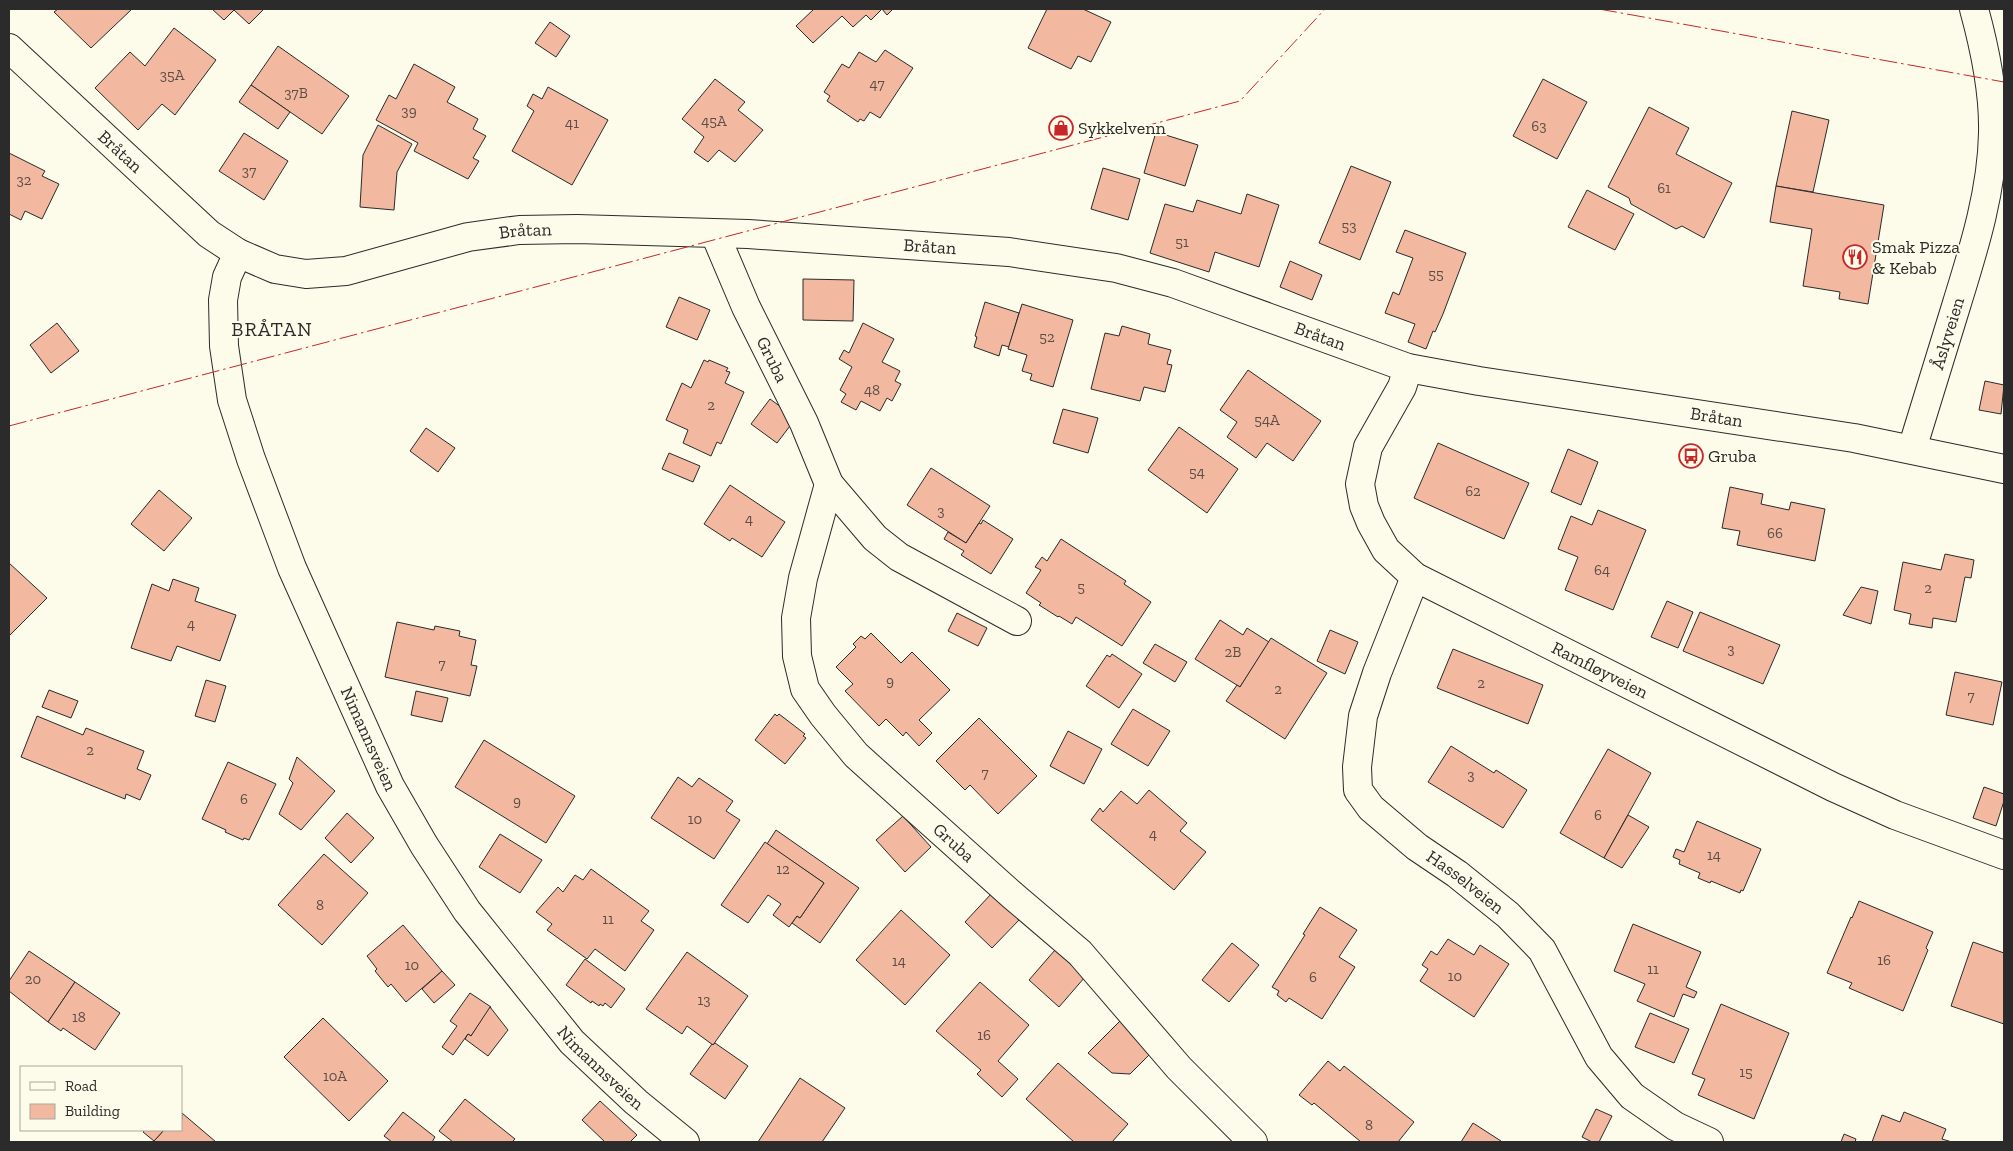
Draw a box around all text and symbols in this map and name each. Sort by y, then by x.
house number: 35A [160,66,185,84]
house number: 47 [870,75,884,93]
house number: 37B [284,84,308,102]
house number: 39 [401,102,417,120]
house number: 45A [701,112,727,130]
house number: 41 [565,114,579,132]
shop icon: Sykkelvenn [1048,115,1074,141]
place label: Sykkelvenn [1078,117,1166,139]
house number: 63 [1531,117,1547,135]
street label: Bråtan [93,125,148,178]
house number: 37 [242,162,256,180]
house number: 32 [16,171,32,189]
house number: 61 [1657,179,1671,197]
house number: 53 [1341,217,1357,235]
street label: Bråtan [498,218,553,244]
house number: 51 [1175,233,1189,251]
street label: Bråtan [903,234,958,259]
place label: Smak Pizza & Kebab [1872,236,1960,279]
restaurant icon: Smak Pizza & Kebab [1842,244,1868,270]
house number: 55 [1428,265,1444,283]
street label: Åslyveien [1926,294,1969,372]
district label: BRÅTAN [231,317,313,341]
street label: Bråtan [1292,317,1349,356]
house number: 52 [1039,328,1055,346]
street label: Gruba [752,333,793,386]
house number: 48 [864,381,880,399]
house number: 2 [707,396,715,414]
street label: Bråtan [1689,402,1745,432]
house number: 54A [1254,411,1280,429]
bus stop icon: Gruba [1678,443,1704,469]
place label: Gruba [1708,445,1757,467]
house number: 54 [1189,463,1205,481]
house number: 62 [1465,482,1481,500]
house number: 3 [937,502,945,520]
house number: 4 [745,510,753,528]
house number: 66 [1767,524,1783,542]
house number: 64 [1594,561,1610,579]
house number: 5 [1077,578,1085,596]
house number: 2 [1924,579,1932,597]
house number: 4 [187,615,195,633]
street label: Ramfløyveien [1548,637,1652,704]
house number: 3 [1727,640,1735,658]
house number: 2B [1225,643,1241,661]
house number: 7 [438,655,446,673]
house number: 9 [886,672,894,690]
house number: 2 [1477,674,1485,692]
house number: 2 [1274,680,1282,698]
street label: Nimannsveien [336,683,402,795]
house number: 7 [1967,687,1975,705]
house number: 2 [86,741,94,759]
house number: 7 [981,764,989,782]
house number: 3 [1467,766,1475,784]
house number: 6 [240,790,248,808]
house number: 9 [513,792,521,810]
house number: 6 [1594,806,1602,824]
house number: 10 [688,810,702,828]
street label: Gruba [928,818,979,867]
house number: 4 [1149,825,1157,843]
street label: Hasselveien [1422,845,1509,919]
house number: 14 [1707,846,1721,864]
house number: 12 [776,860,790,878]
house number: 8 [316,896,324,914]
house number: 11 [602,910,614,928]
house number: 16 [1877,951,1891,969]
house number: 14 [892,952,906,970]
house number: 10 [405,956,419,974]
house number: 11 [1647,960,1659,978]
house number: 10 [1448,967,1462,985]
house number: 6 [1309,968,1317,986]
house number: 20 [25,970,41,988]
house number: 13 [697,991,711,1009]
house number: 18 [72,1008,86,1026]
street label: Nimannsveien [552,1021,649,1115]
house number: 16 [977,1026,991,1044]
house number: 15 [1739,1063,1753,1081]
legend [20,1066,182,1131]
house number: 10A [323,1067,347,1085]
text: Road [65,1077,98,1095]
text: Building [65,1102,120,1120]
house number: 8 [1365,1116,1373,1134]

